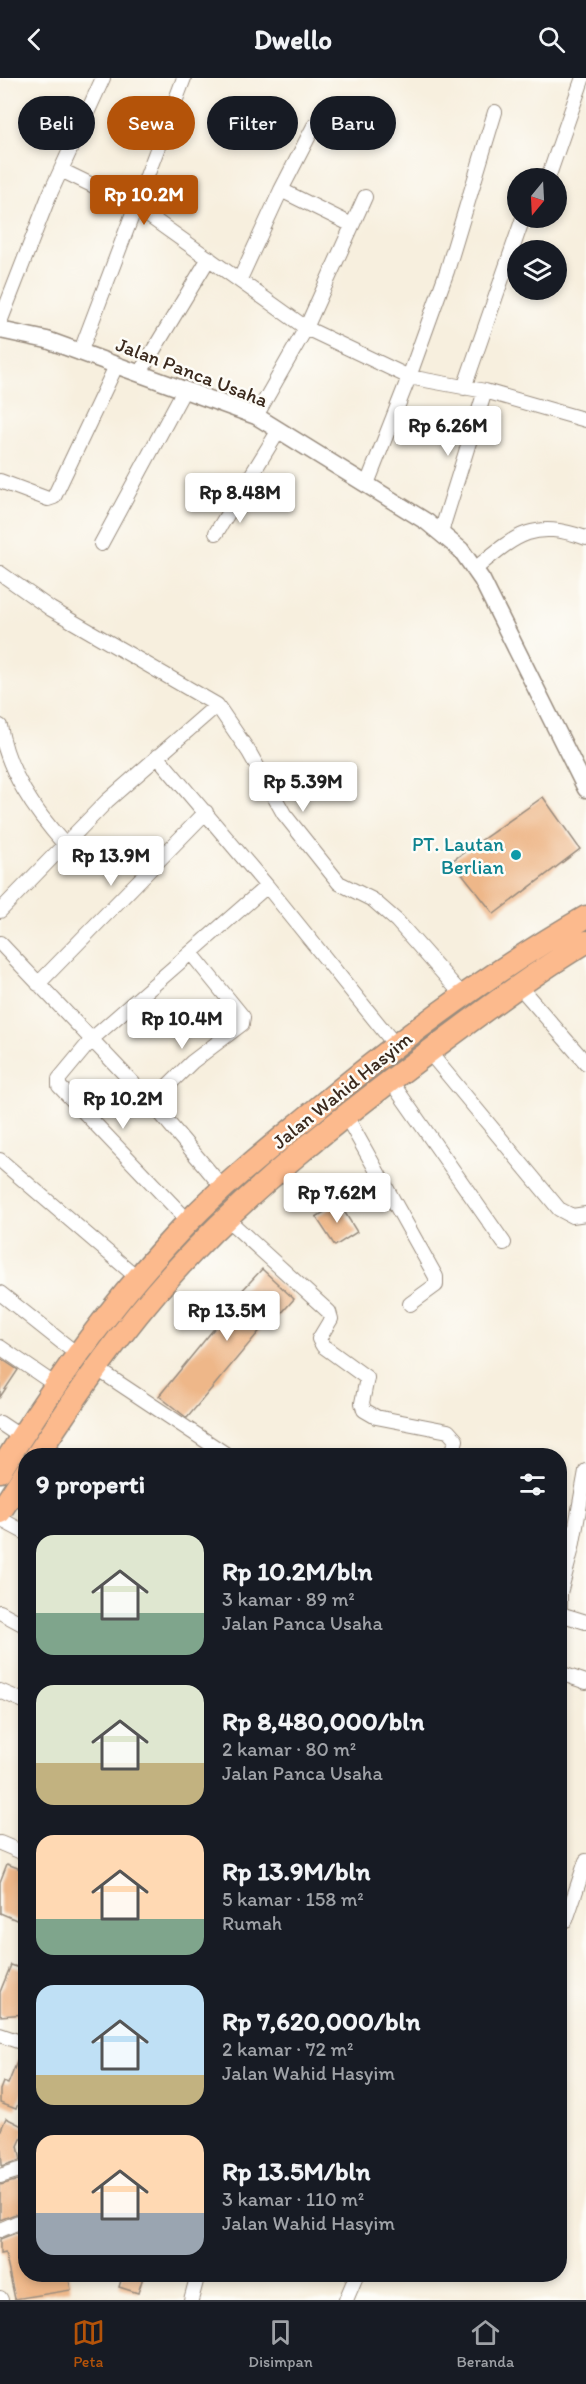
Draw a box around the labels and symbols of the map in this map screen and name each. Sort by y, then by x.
north arrow [507,168,567,228]
pin: Rp 10.2M [82,175,206,226]
street label: Jalan Panca Usaha [113,332,272,412]
pin: Rp 6.26M [386,406,510,457]
pin: Rp 8.48M [178,473,302,524]
pin: Rp 5.39M [241,762,365,813]
place label: PT. Lautan Berlian [412,832,504,879]
pin: Rp 13.9M [49,836,173,887]
marker: PT. Lautan Berlian [509,848,523,862]
pin: Rp 10.4M [120,999,244,1050]
street label: Jalan Wahid Hasyim [267,1026,417,1154]
pin: Rp 10.2M [61,1079,185,1130]
pin: Rp 7.62M [275,1173,399,1224]
pin: Rp 13.5M [165,1291,289,1342]

